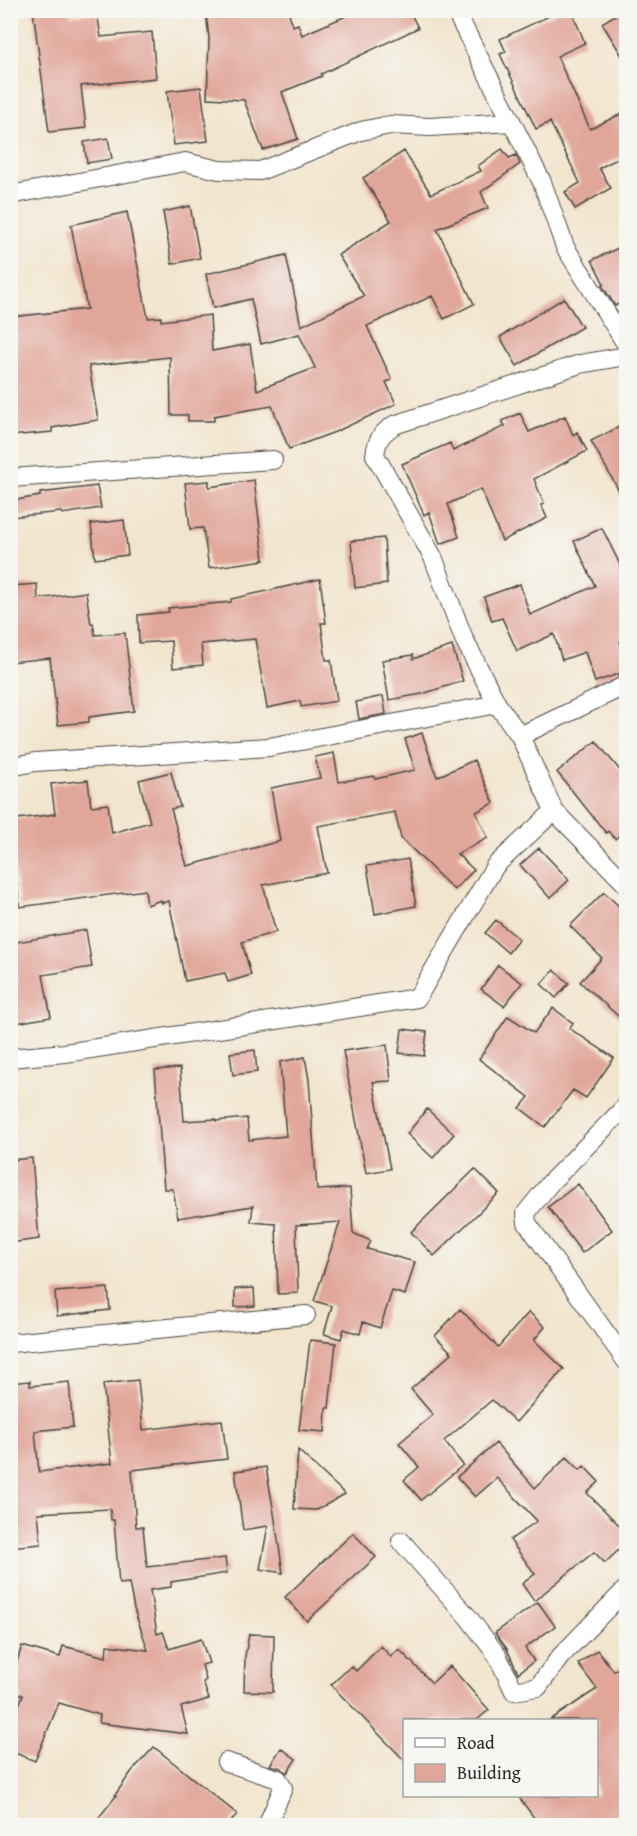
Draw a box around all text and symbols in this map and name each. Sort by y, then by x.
legend [403,1719,598,1797]
text: Road [457,1729,495,1756]
text: Building [457,1759,521,1786]

